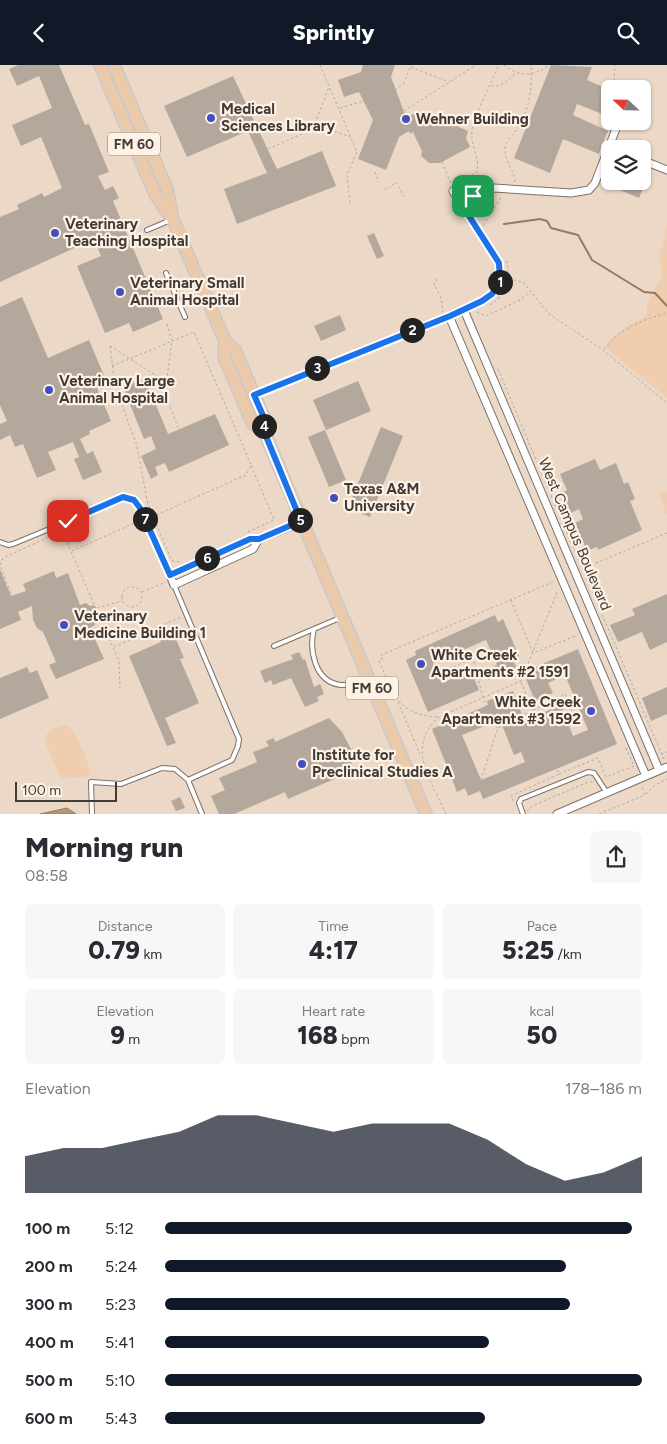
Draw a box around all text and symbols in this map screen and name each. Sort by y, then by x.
icon: back [25,19,53,47]
text: Sprintly [293,19,374,46]
icon: search [614,19,642,47]
north arrow [601,80,651,130]
map controls [601,80,651,190]
place label: Medical Sciences Library [221,100,335,135]
place label: Wehner Building [416,110,529,128]
marker: Medical Sciences Library [205,112,217,124]
marker: Wehner Building [400,113,412,125]
road number: FM 60 [108,133,160,155]
button: layers [601,140,651,190]
pin [452,175,494,217]
icon: arrive [459,182,487,210]
place label: Veterinary Teaching Hospital [65,215,188,250]
marker: Veterinary Teaching Hospital [49,227,61,239]
pin: 1 [488,269,512,295]
place label: Veterinary Small Animal Hospital [130,274,244,309]
text: 1 [498,274,503,291]
marker: Veterinary Small Animal Hospital [114,286,126,298]
pin: 2 [400,317,424,343]
text: 2 [408,322,417,339]
pin: 3 [304,355,330,381]
text: 3 [314,360,321,377]
place label: Veterinary Large Animal Hospital [59,372,176,407]
marker: Veterinary Large Animal Hospital [43,384,55,396]
pin: 4 [252,413,276,439]
text: 4 [260,418,269,435]
street label: West Campus Boulevard [535,455,615,613]
place label: Texas A&M University [344,480,419,515]
marker: Texas A&M University [328,492,340,504]
pin [47,500,89,542]
icon: check [54,507,82,535]
pin: 7 [132,507,158,531]
pin: 5 [288,507,312,533]
text: 7 [142,511,149,528]
text: 5 [296,512,305,529]
pin: 6 [194,545,220,571]
text: 6 [203,550,212,567]
place label: Veterinary Medicine Building 1 [74,607,206,642]
marker: Veterinary Medicine Building 1 [58,619,70,631]
place label: White Creek Apartments #2 1591 [431,646,569,681]
marker: White Creek Apartments #2 1591 [415,658,427,670]
road number: FM 60 [346,677,398,699]
place label: White Creek Apartments #3 1592 [441,693,581,728]
marker: White Creek Apartments #3 1592 [585,705,597,717]
place label: Institute for Preclinical Studies A [312,746,453,781]
marker: Institute for Preclinical Studies A [296,758,308,770]
scale bar [15,779,118,802]
text: 100 m [22,782,61,799]
text: Morning run [25,830,183,864]
button: share [590,831,642,883]
text: 08:58 [25,866,68,885]
text: Distance [98,918,153,935]
text: Time [318,918,349,935]
text: Pace [527,918,557,935]
text: 0.79 [88,935,140,965]
text: 4:17 [309,935,358,965]
text: 5:25 [502,935,554,965]
text: km [140,946,162,963]
text: /km [554,946,582,963]
text: Elevation [96,1003,154,1020]
text: Heart rate [302,1003,365,1020]
text: kcal [530,1003,554,1020]
text: 9 [110,1020,125,1050]
text: 168 [297,1020,338,1050]
text: 50 [526,1020,557,1050]
text: m [125,1031,140,1048]
text: bpm [338,1031,370,1048]
text: Elevation [25,1079,91,1098]
text: 178–186 m [565,1079,642,1098]
text: 100 m [25,1219,70,1238]
text: 5:12 [105,1219,134,1238]
text: 200 m [25,1257,73,1276]
text: 5:24 [105,1257,137,1276]
text: 300 m [25,1295,72,1314]
text: 5:23 [105,1295,136,1314]
text: 400 m [25,1333,74,1352]
text: 5:41 [105,1333,135,1352]
text: 500 m [25,1371,73,1390]
text: 5:10 [105,1371,135,1390]
text: 600 m [25,1409,73,1428]
text: 5:43 [105,1409,137,1428]

